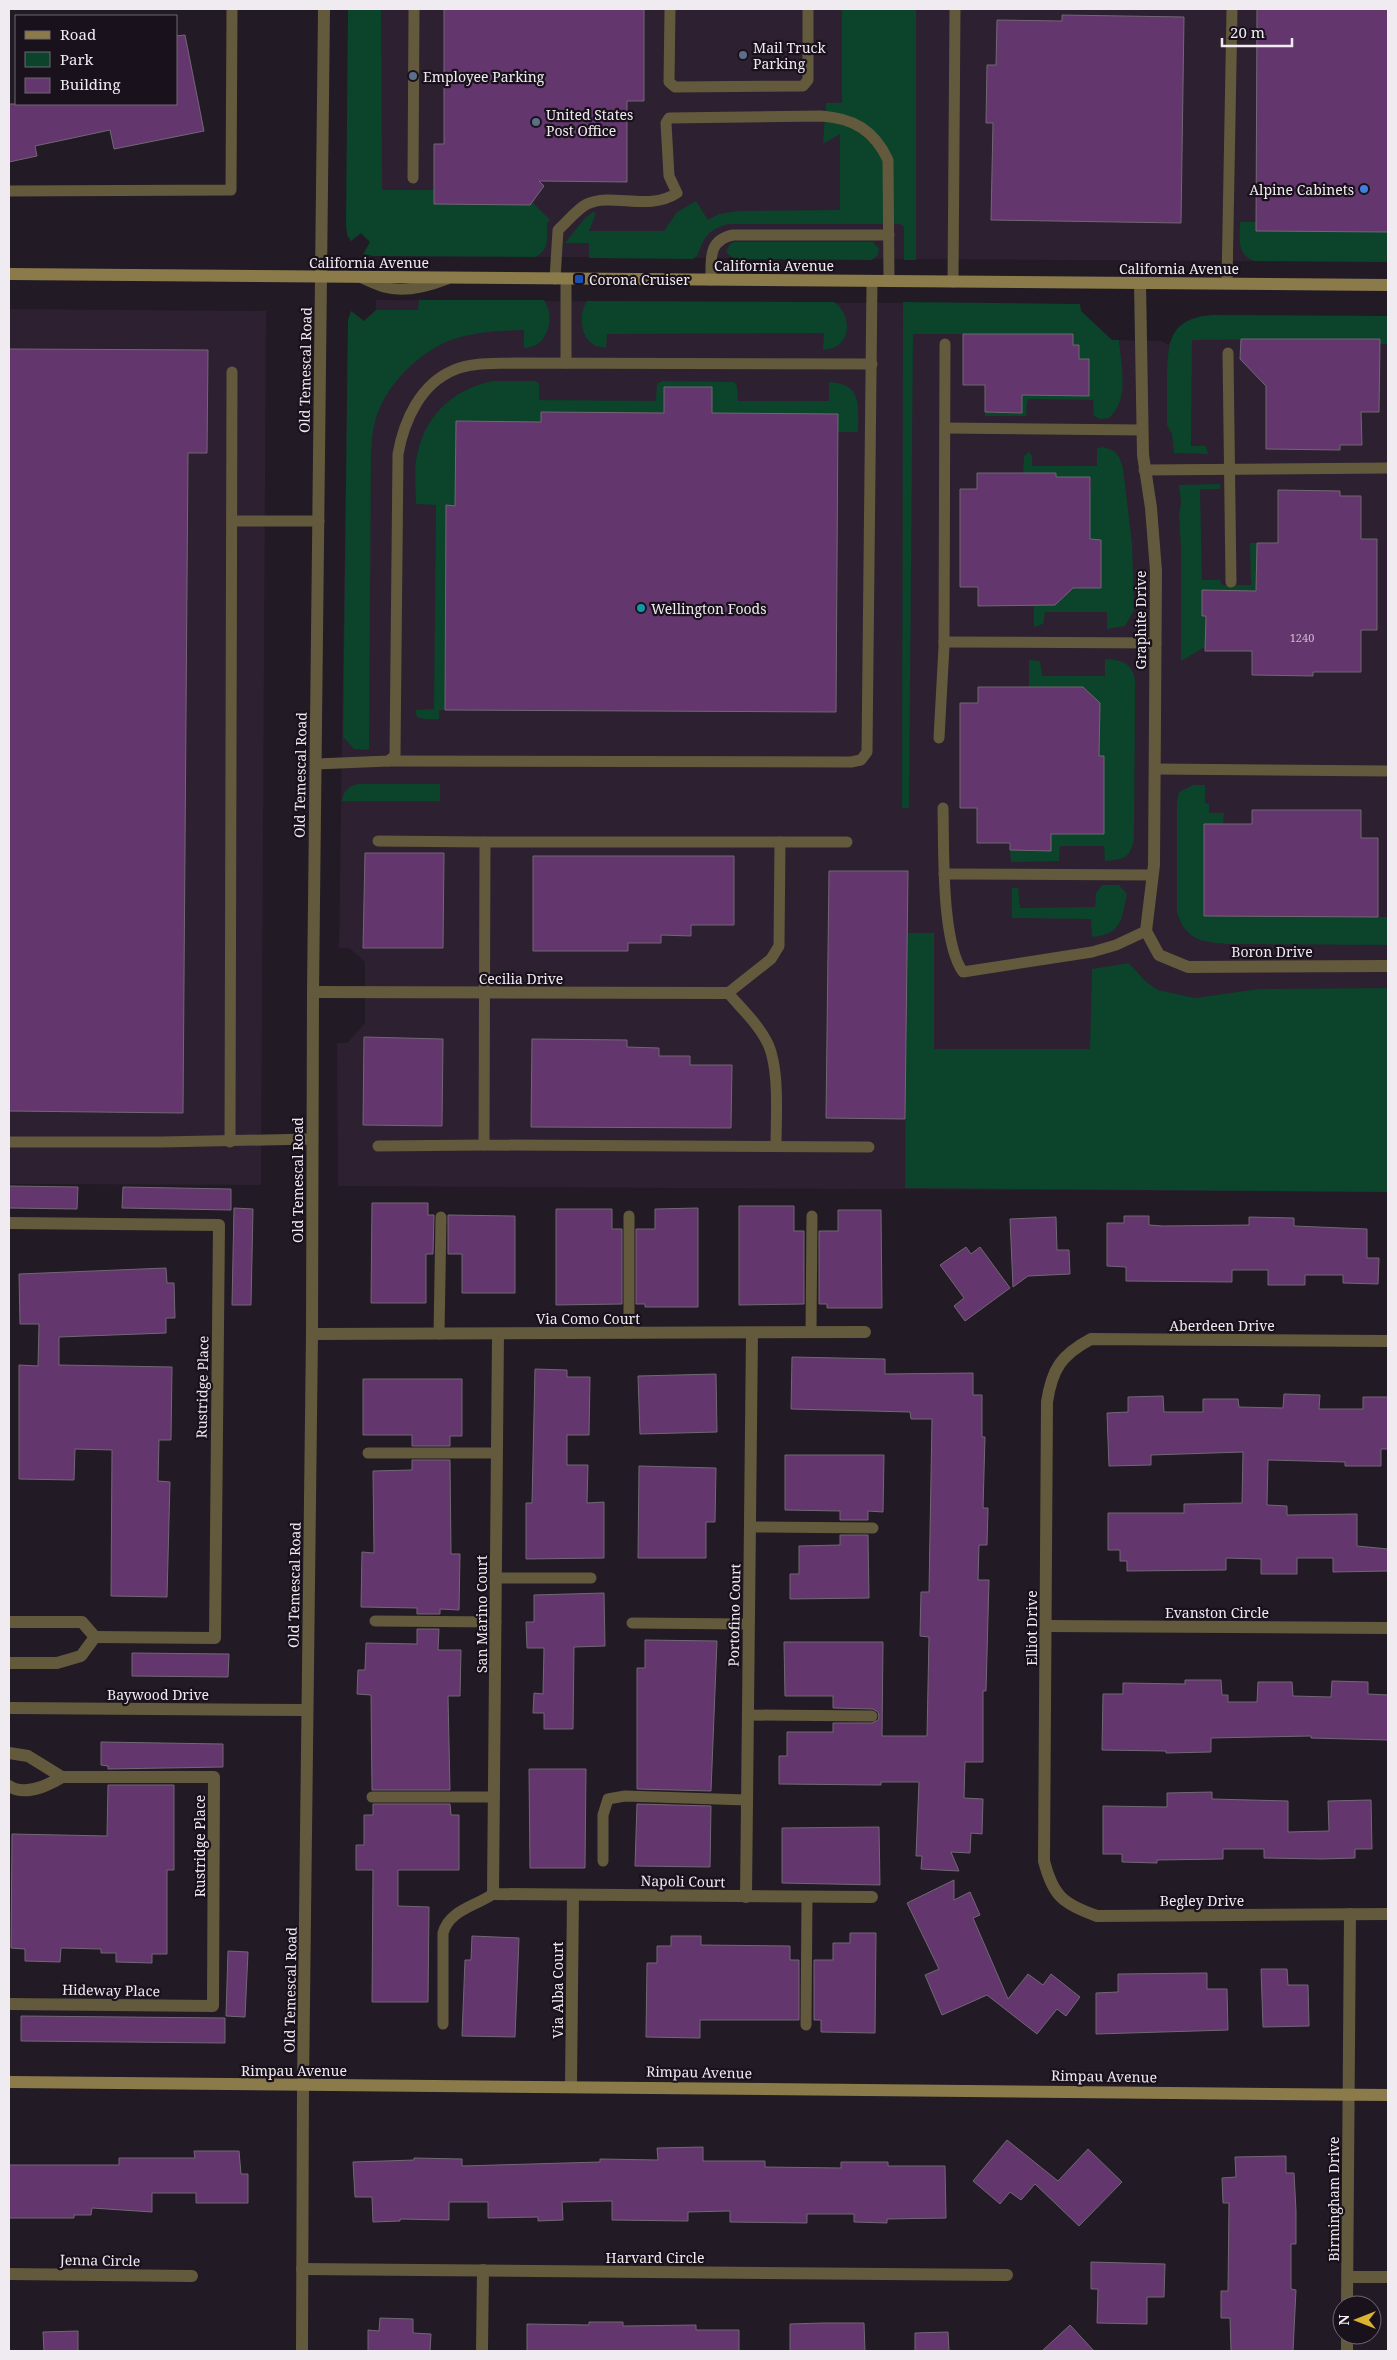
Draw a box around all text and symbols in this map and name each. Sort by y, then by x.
legend [15,15,178,105]
scale bar [1222,15,1292,47]
text: 20 m [1230,22,1265,42]
text: Road [60,24,96,44]
place label: Mail Truck Parking [753,38,826,73]
text: Park [60,49,94,69]
marker: Mail Truck Parking [737,49,749,61]
place label: Employee Parking [423,67,545,86]
marker: Employee Parking [407,70,419,82]
text: Building [60,74,121,94]
place label: United States Post Office [546,105,633,140]
marker: United States Post Office [530,116,542,128]
place label: Alpine Cabinets [1249,180,1354,199]
marker: Alpine Cabinets [1358,183,1370,195]
street label: California Avenue [309,253,429,272]
street label: California Avenue [714,256,834,275]
street label: California Avenue [1119,259,1239,278]
place label: Corona Cruiser [589,270,690,289]
marker: Corona Cruiser [573,273,585,285]
street label: Old Temescal Road [294,307,316,433]
street label: Graphite Drive [1131,570,1150,670]
place label: Wellington Foods [651,599,766,618]
marker: Wellington Foods [635,602,647,614]
house number: 1240 [1290,630,1314,645]
street label: Old Temescal Road [289,712,311,838]
street label: Boron Drive [1231,942,1313,961]
street label: Cecilia Drive [479,969,563,988]
street label: Old Temescal Road [288,1117,307,1243]
street label: Via Como Court [536,1309,640,1328]
street label: Aberdeen Drive [1169,1316,1275,1335]
street label: Rustridge Place [192,1335,212,1439]
street label: Old Temescal Road [283,1522,305,1648]
street label: San Marino Court [472,1555,491,1673]
street label: Portofino Court [724,1563,744,1667]
street label: Elliot Drive [1022,1590,1041,1666]
street label: Evanston Circle [1165,1603,1269,1622]
street label: Baywood Drive [107,1685,209,1704]
street label: Rustridge Place [190,1795,209,1897]
street label: Napoli Court [640,1871,726,1891]
street label: Begley Drive [1160,1891,1244,1910]
street label: Old Temescal Road [279,1927,301,2053]
street label: Via Alba Court [548,1941,567,2038]
street label: Hideway Place [62,1980,160,2000]
street label: Rimpau Avenue [241,2061,347,2080]
street label: Rimpau Avenue [646,2062,752,2082]
street label: Rimpau Avenue [1051,2066,1157,2086]
street label: Birmingham Drive [1324,2137,1343,2262]
street label: Harvard Circle [606,2248,704,2267]
street label: Jenna Circle [59,2250,140,2270]
north arrow [1332,2295,1382,2345]
text: N [1334,2314,1353,2326]

